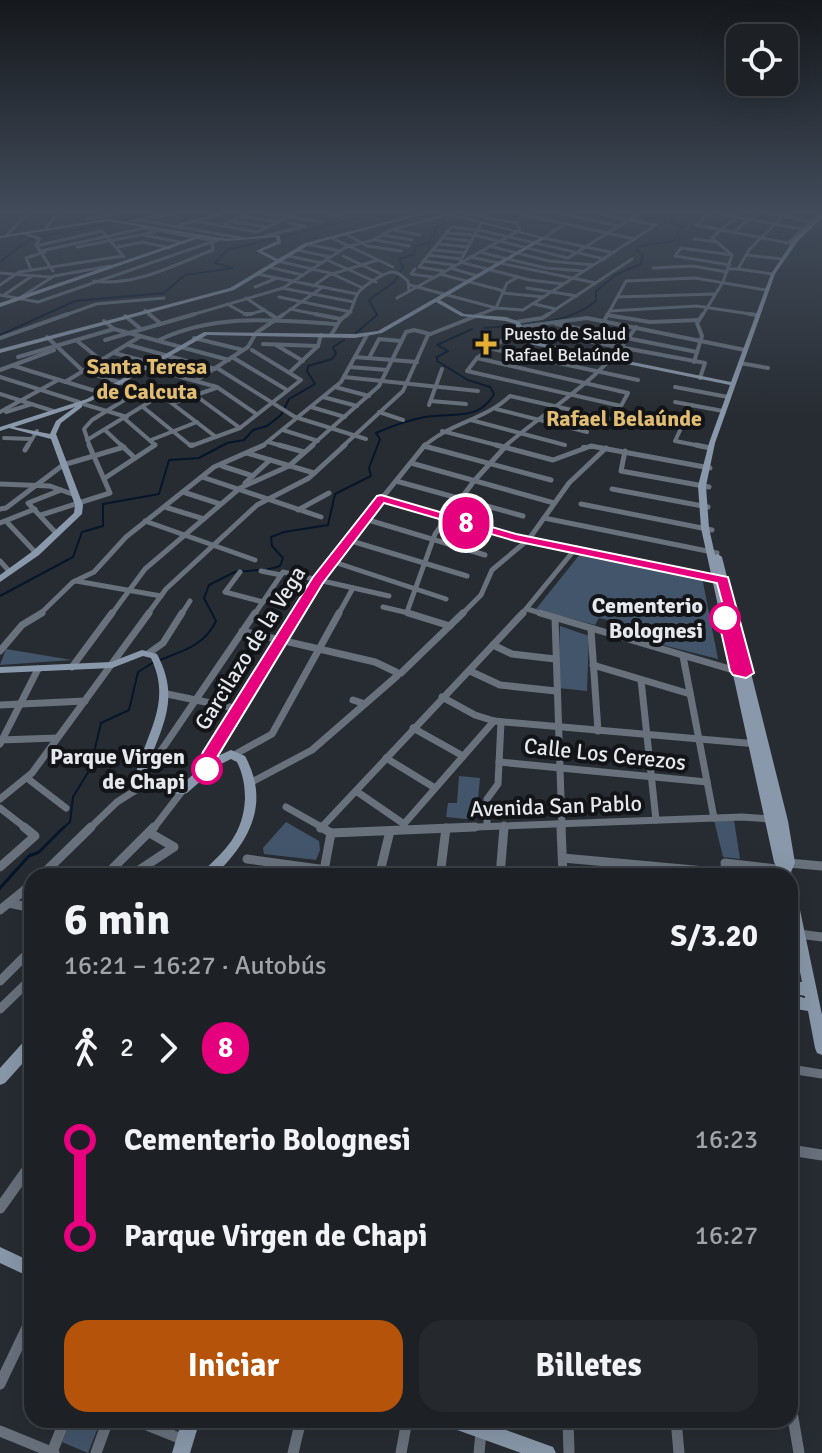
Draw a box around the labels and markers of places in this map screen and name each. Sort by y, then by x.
place label: Puesto de Salud Rafael Belaúnde [504,323,630,366]
marker: Puesto de Salud Rafael Belaúnde [475,333,497,355]
place label: Cementerio Bolognesi [592,592,703,644]
marker: Cementerio Bolognesi [710,603,740,633]
place label: Parque Virgen de Chapi [50,743,185,795]
marker: Parque Virgen de Chapi [192,754,222,784]

